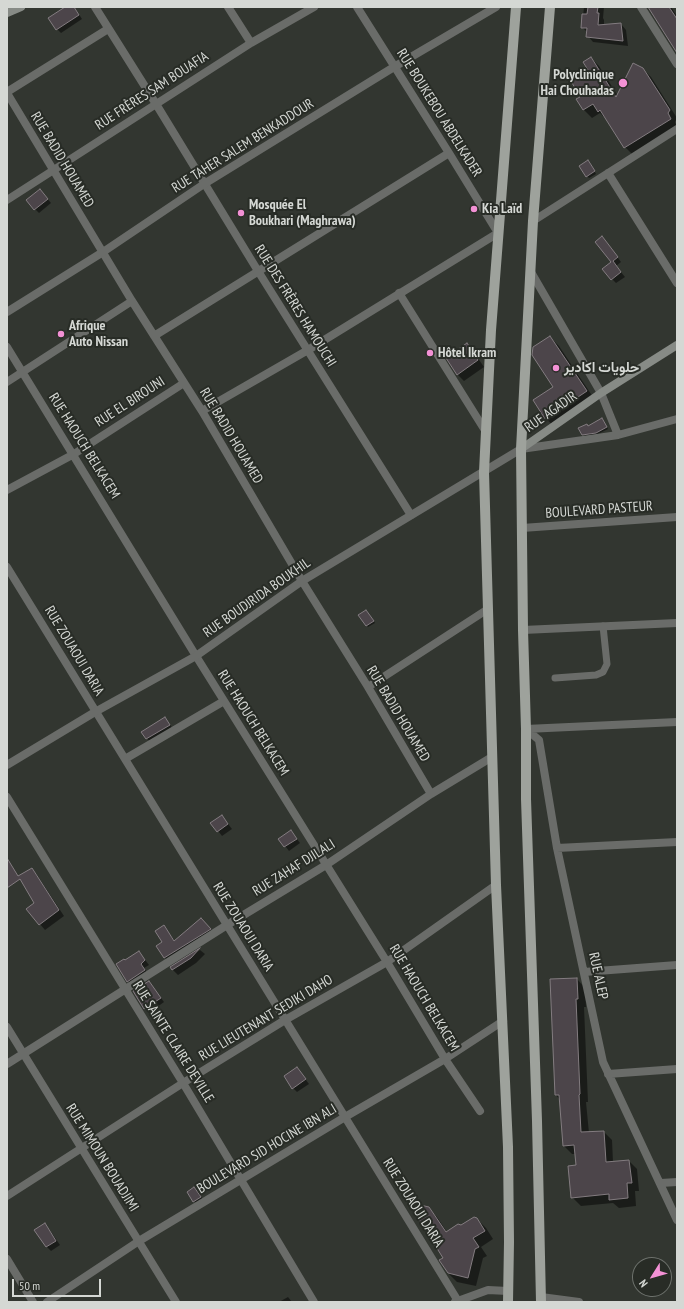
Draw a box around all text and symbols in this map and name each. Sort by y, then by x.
street label: RUE BOUKEBOU ABDELKADER [393,46,485,180]
street label: RUE FRÈRES SAM BOUAFIA [92,48,212,134]
place label: Polyclinique Hai Chouhadas [541,67,614,100]
marker: Polyclinique Hai Chouhadas [617,77,629,89]
street label: RUE TAHER SALEM BENKADDOUR [169,95,317,197]
street label: RUE BADID HOUAMED [27,109,97,211]
place label: Mosquée El Boukhari (Maghrawa) [249,197,356,230]
place label: Kia Laïd [482,201,522,217]
marker: Kia Laïd [469,204,479,214]
marker: Mosquée El Boukhari (Maghrawa) [236,208,246,218]
street label: RUE DES FRÈRES HAMOUCHI [251,242,339,370]
place label: Afrique Auto Nissan [69,318,128,350]
marker: Afrique Auto Nissan [56,329,66,339]
place label: Hôtel Ikram [438,345,496,361]
marker: Hôtel Ikram [425,348,435,358]
place label: حلويات اكادير [564,360,639,376]
marker: حلويات اكادير [551,363,561,373]
street label: RUE EL BIROUNI [92,373,168,431]
street label: RUE BADID HOUAMED [196,385,266,487]
street label: RUE AGADIR [522,388,580,436]
street label: RUE HAOUCH BELKACEM [45,390,123,502]
street label: BOULEVARD PASTEUR [545,498,653,522]
street label: RUE BOUDJRIDA BOUKHIL [200,555,314,641]
street label: RUE ZOUAOUI DARIA [41,603,107,699]
street label: RUE BADID HOUAMED [363,663,433,765]
street label: RUE HAOUCH BELKACEM [214,667,292,779]
street label: RUE ZAHAF DJILALI [250,836,338,900]
street label: RUE ZOUAOUI DARIA [209,879,277,975]
street label: RUE HAOUCH BELKACEM [386,942,462,1054]
street label: RUE ALEP [585,951,611,1001]
street label: RUE LIEUTENANT SEDIKI DAHO [196,971,336,1065]
street label: RUE SAINTE CLAIRE DEVILLE [129,978,217,1106]
street label: RUE MIMOUN BOUADJIMI [62,1101,142,1215]
street label: BOULEVARD SID HOCINE IBN ALI [194,1101,340,1197]
street label: RUE ZOUAOUI DARIA [379,1155,447,1251]
north arrow [632,1257,672,1297]
scale bar [14,1271,103,1297]
text: N [636,1277,651,1290]
text: 50 m [19,1278,40,1293]

